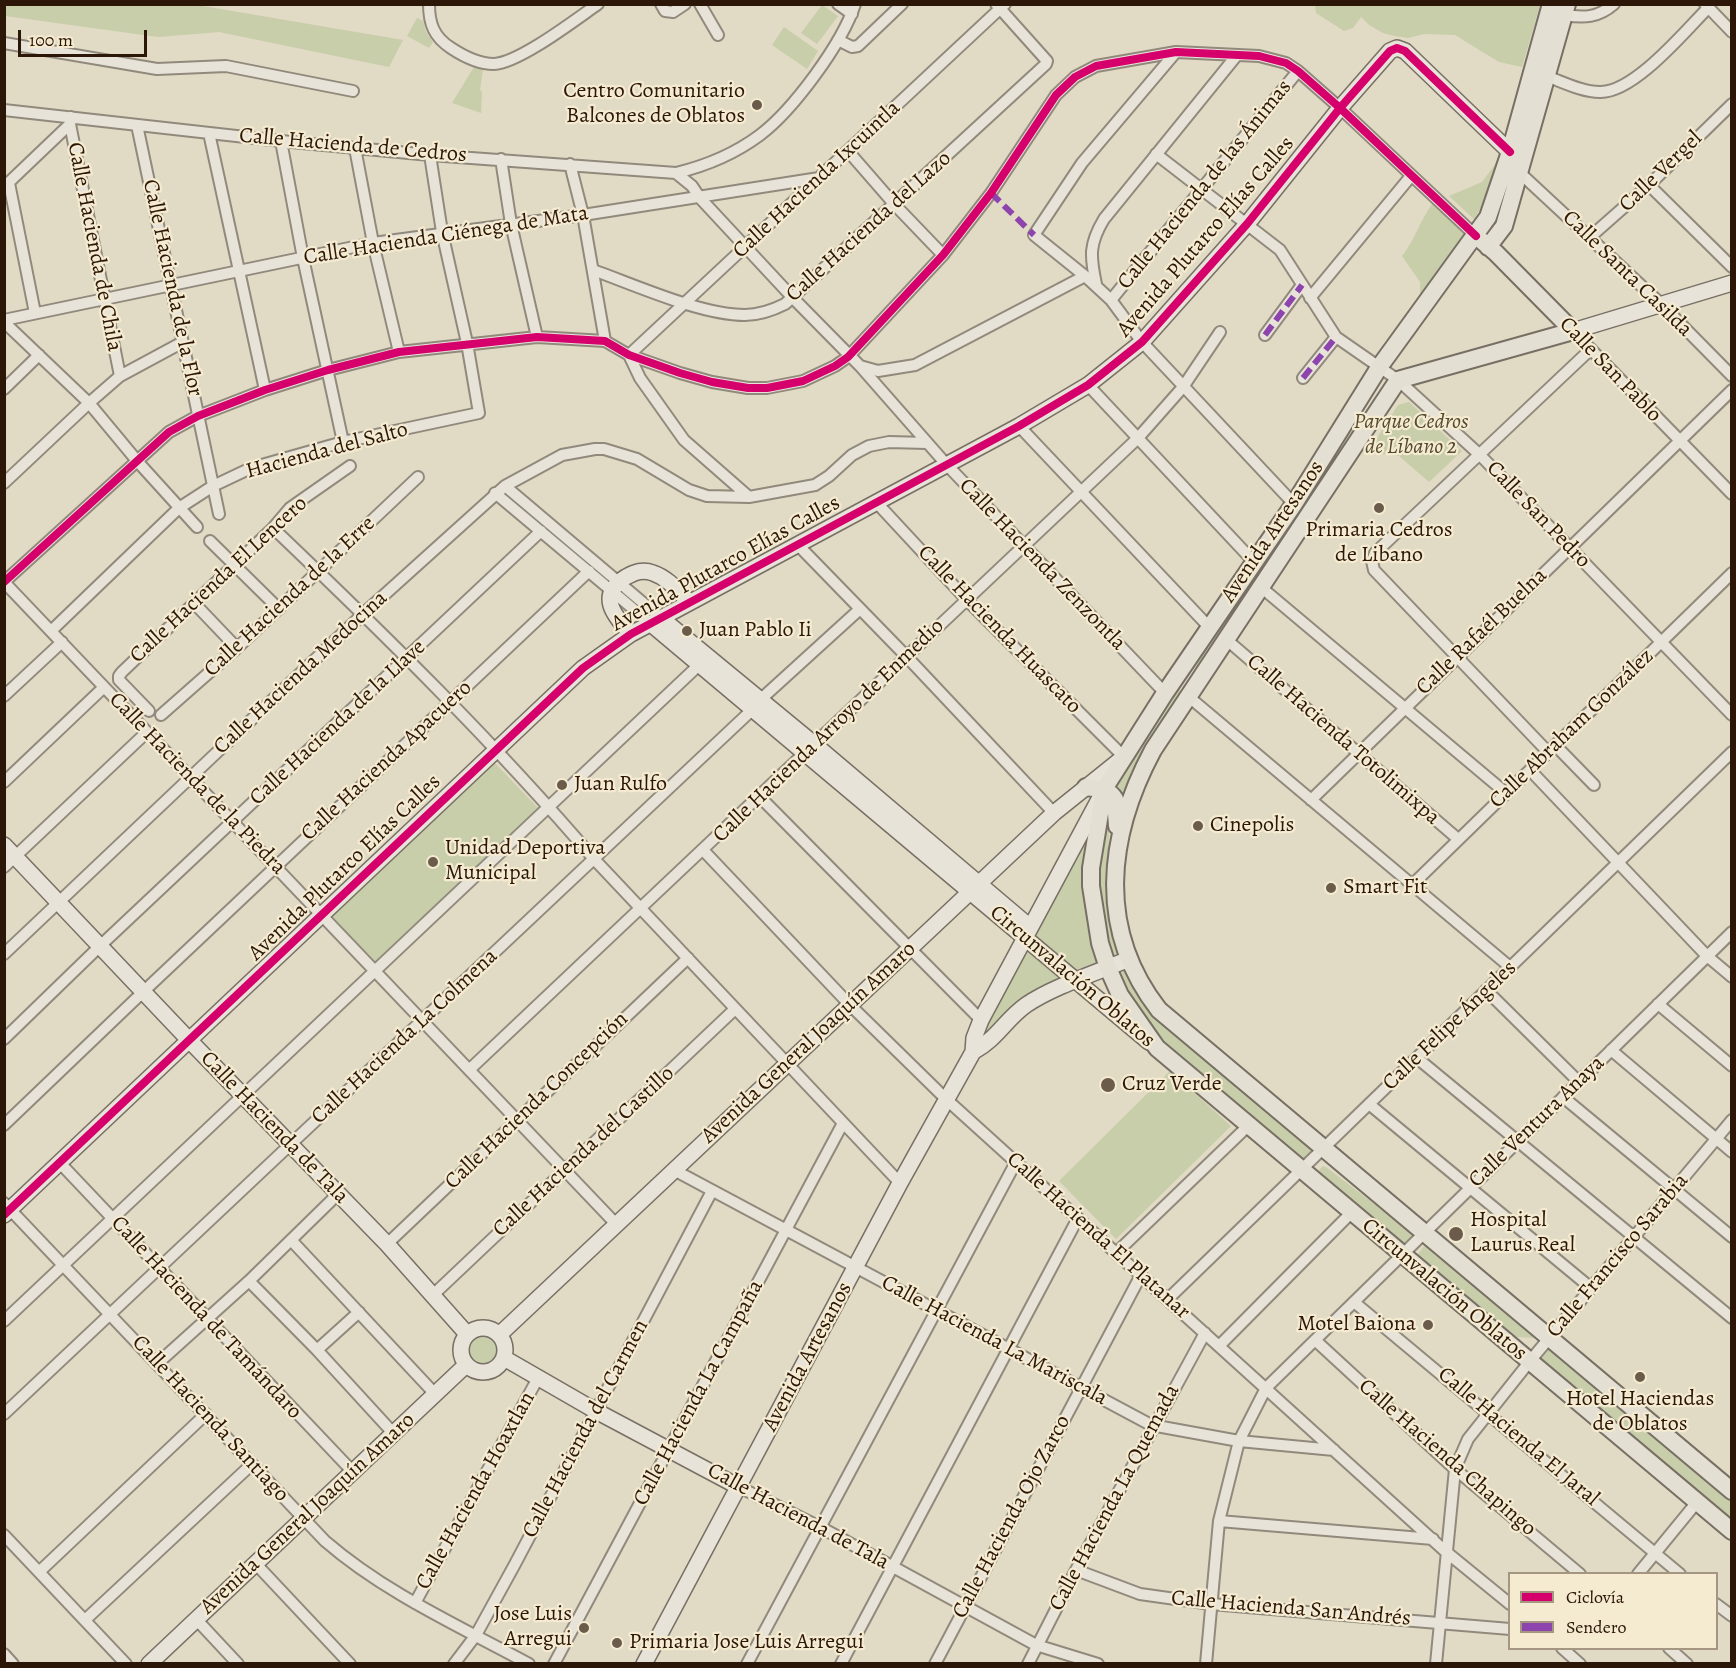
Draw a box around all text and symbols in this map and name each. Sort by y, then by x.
scale bar [21,18,150,56]
text: 100 m [29,28,73,52]
street label: Calle Hacienda de las Ánimas [1112,75,1298,295]
place label: Centro Comunitario Balcones de Oblatos [563,79,745,130]
street label: Calle Hacienda Ixcuintla [728,95,906,265]
marker: Centro Comunitario Balcones de Oblatos [750,98,764,112]
street label: Calle Hacienda de Cedros [238,123,468,169]
street label: Calle Vergel [1614,126,1708,218]
street label: Avenida Plutarco Elías Calles [1112,131,1300,343]
street label: Calle Hacienda de Chila [61,140,127,354]
street label: Calle Hacienda del Lazo [781,146,957,308]
street label: Calle Hacienda de la Flor [136,177,208,399]
street label: Calle Hacienda Ciénega de Mata [302,200,590,272]
street label: Calle Santa Casilda [1556,205,1698,343]
street label: Calle San Pablo [1553,312,1667,428]
park label: Parque Cedros de Líbano 2 [1354,410,1468,462]
street label: Hacienda del Salto [243,417,411,485]
street label: Avenida Artesanos [1216,456,1330,608]
street label: Calle San Pedro [1480,456,1596,574]
street label: Calle Hacienda Zenzontla [953,473,1131,657]
street label: Avenida Plutarco Elías Calles [607,490,845,638]
street label: Calle Hacienda El Lencero [125,491,313,669]
marker: Primaria Cedros de Libano [1372,501,1386,515]
street label: Calle Hacienda de la Erre [199,511,381,683]
place label: Primaria Cedros de Libano [1305,518,1453,570]
street label: Calle Hacienda Huascato [912,540,1086,720]
street label: Calle Rafaél Buelna [1411,563,1553,701]
street label: Calle Hacienda Medocina [209,586,393,760]
street label: Calle Hacienda Arroyo de Enmedio [708,613,950,849]
place label: Juan Pablo Ii [699,618,812,644]
marker: Juan Pablo Ii [680,624,694,638]
street label: Calle Hacienda de la Llave [245,635,431,811]
street label: Calle Abraham González [1484,644,1660,814]
street label: Calle Hacienda Totolimixpa [1241,649,1445,831]
street label: Calle Hacienda Apacuero [296,675,478,847]
street label: Calle Hacienda de la Piedra [103,687,291,881]
street label: Avenida Plutarco Elías Calles [243,769,447,967]
place label: Juan Rulfo [574,772,667,798]
marker: Juan Rulfo [555,778,569,792]
place label: Cinepolis [1210,813,1294,839]
marker: Cinepolis [1191,819,1205,833]
place label: Unidad Deportiva Municipal [445,836,606,888]
marker: Unidad Deportiva Municipal [426,855,440,869]
place label: Smart Fit [1343,875,1427,901]
marker: Smart Fit [1324,881,1338,895]
street label: Circunvalación Oblatos [984,900,1160,1054]
street label: Avenida General Joaquín Amaro [696,936,922,1150]
street label: Calle Hacienda La Colmena [306,944,504,1130]
street label: Calle Felipe Ángeles [1378,955,1522,1097]
street label: Calle Hacienda Concepción [440,1007,634,1195]
street label: Calle Hacienda de Tala [194,1046,354,1210]
street label: Calle Ventura Anaya [1464,1050,1610,1194]
street label: Calle Hacienda del Castillo [488,1061,680,1243]
place label: Cruz Verde [1122,1072,1222,1098]
marker: Cruz Verde [1099,1076,1117,1094]
street label: Calle Hacienda El Platanar [1001,1147,1195,1325]
street label: Calle Francisco Sarabia [1542,1168,1694,1344]
place label: Hospital Laurus Real [1470,1208,1575,1260]
street label: Calle Hacienda de Tamándaro [105,1211,307,1425]
street label: Circunvalación Oblatos [1356,1213,1532,1367]
marker: Hospital Laurus Real [1447,1225,1465,1243]
street label: Calle Hacienda La Mariscala [876,1270,1112,1412]
street label: Calle Hacienda La Campaña [628,1276,770,1510]
street label: Avenida Artesanos [758,1278,858,1436]
place label: Motel Baiona [1297,1312,1416,1338]
street label: Calle Hacienda del Carmen [517,1315,655,1543]
marker: Motel Baiona [1421,1318,1435,1332]
street label: Calle Hacienda Santiago [126,1330,294,1508]
street label: Calle Hacienda El Jaral [1432,1362,1604,1512]
marker: Hotel Haciendas de Oblatos [1633,1370,1647,1384]
street label: Calle Hacienda Chapingo [1353,1374,1541,1542]
street label: Calle Hacienda La Quemada [1044,1380,1186,1616]
place label: Hotel Haciendas de Oblatos [1566,1387,1714,1438]
street label: Calle Hacienda Hoaxtlan [411,1388,541,1594]
street label: Avenida General Joaquín Amaro [195,1407,421,1621]
street label: Calle Hacienda Ojo Zarco [947,1411,1077,1623]
street label: Calle Hacienda de Tala [703,1458,893,1576]
legend [1508,1572,1718,1650]
street label: Calle Hacienda San Andrés [1170,1585,1412,1633]
text: Ciclovía [1566,1585,1624,1609]
place label: Jose Luis Arregui [494,1602,572,1654]
text: Sendero [1566,1615,1627,1639]
marker: Jose Luis Arregui [577,1621,591,1635]
place label: Primaria Jose Luis Arregui [629,1630,864,1656]
marker: Primaria Jose Luis Arregui [610,1636,624,1650]

